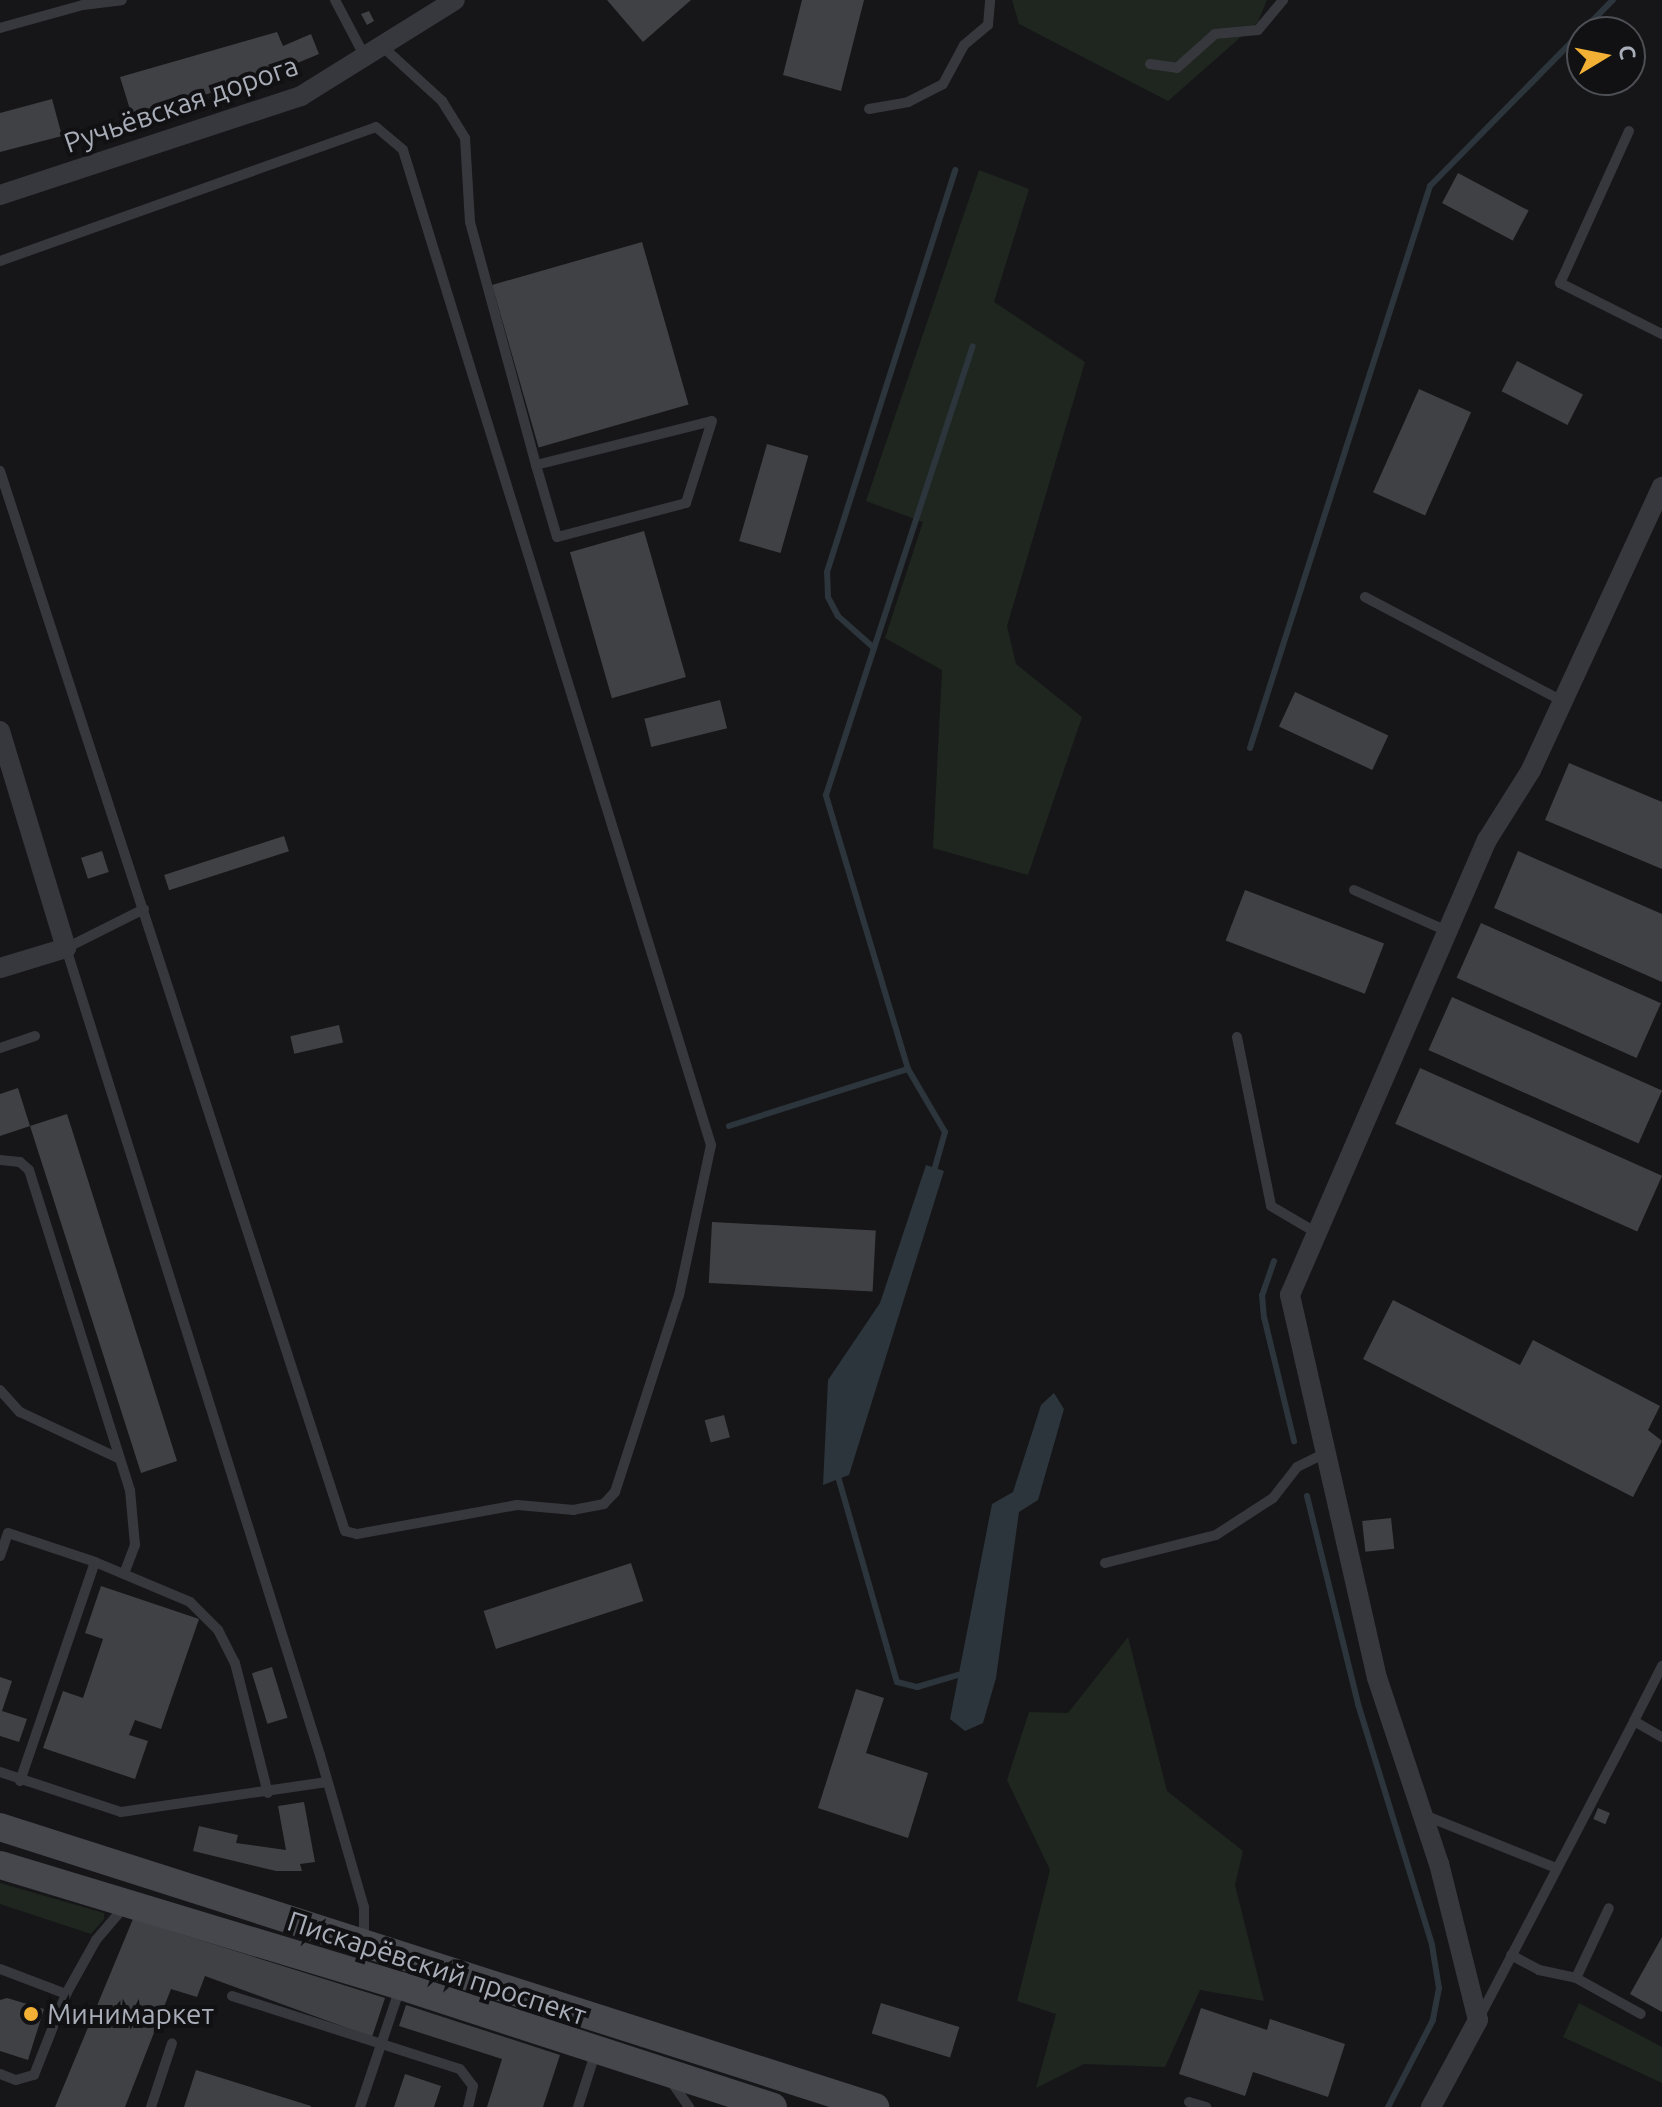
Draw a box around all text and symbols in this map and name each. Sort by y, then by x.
north arrow [1566,16,1646,96]
text: С [1615,43,1642,61]
street label: Ручьёвская дорога [60,48,302,160]
street label: Пискарёвский проспект [283,1904,591,2032]
place label: Минимаркет [47,1997,214,2031]
marker: Минимаркет [22,2005,40,2023]

